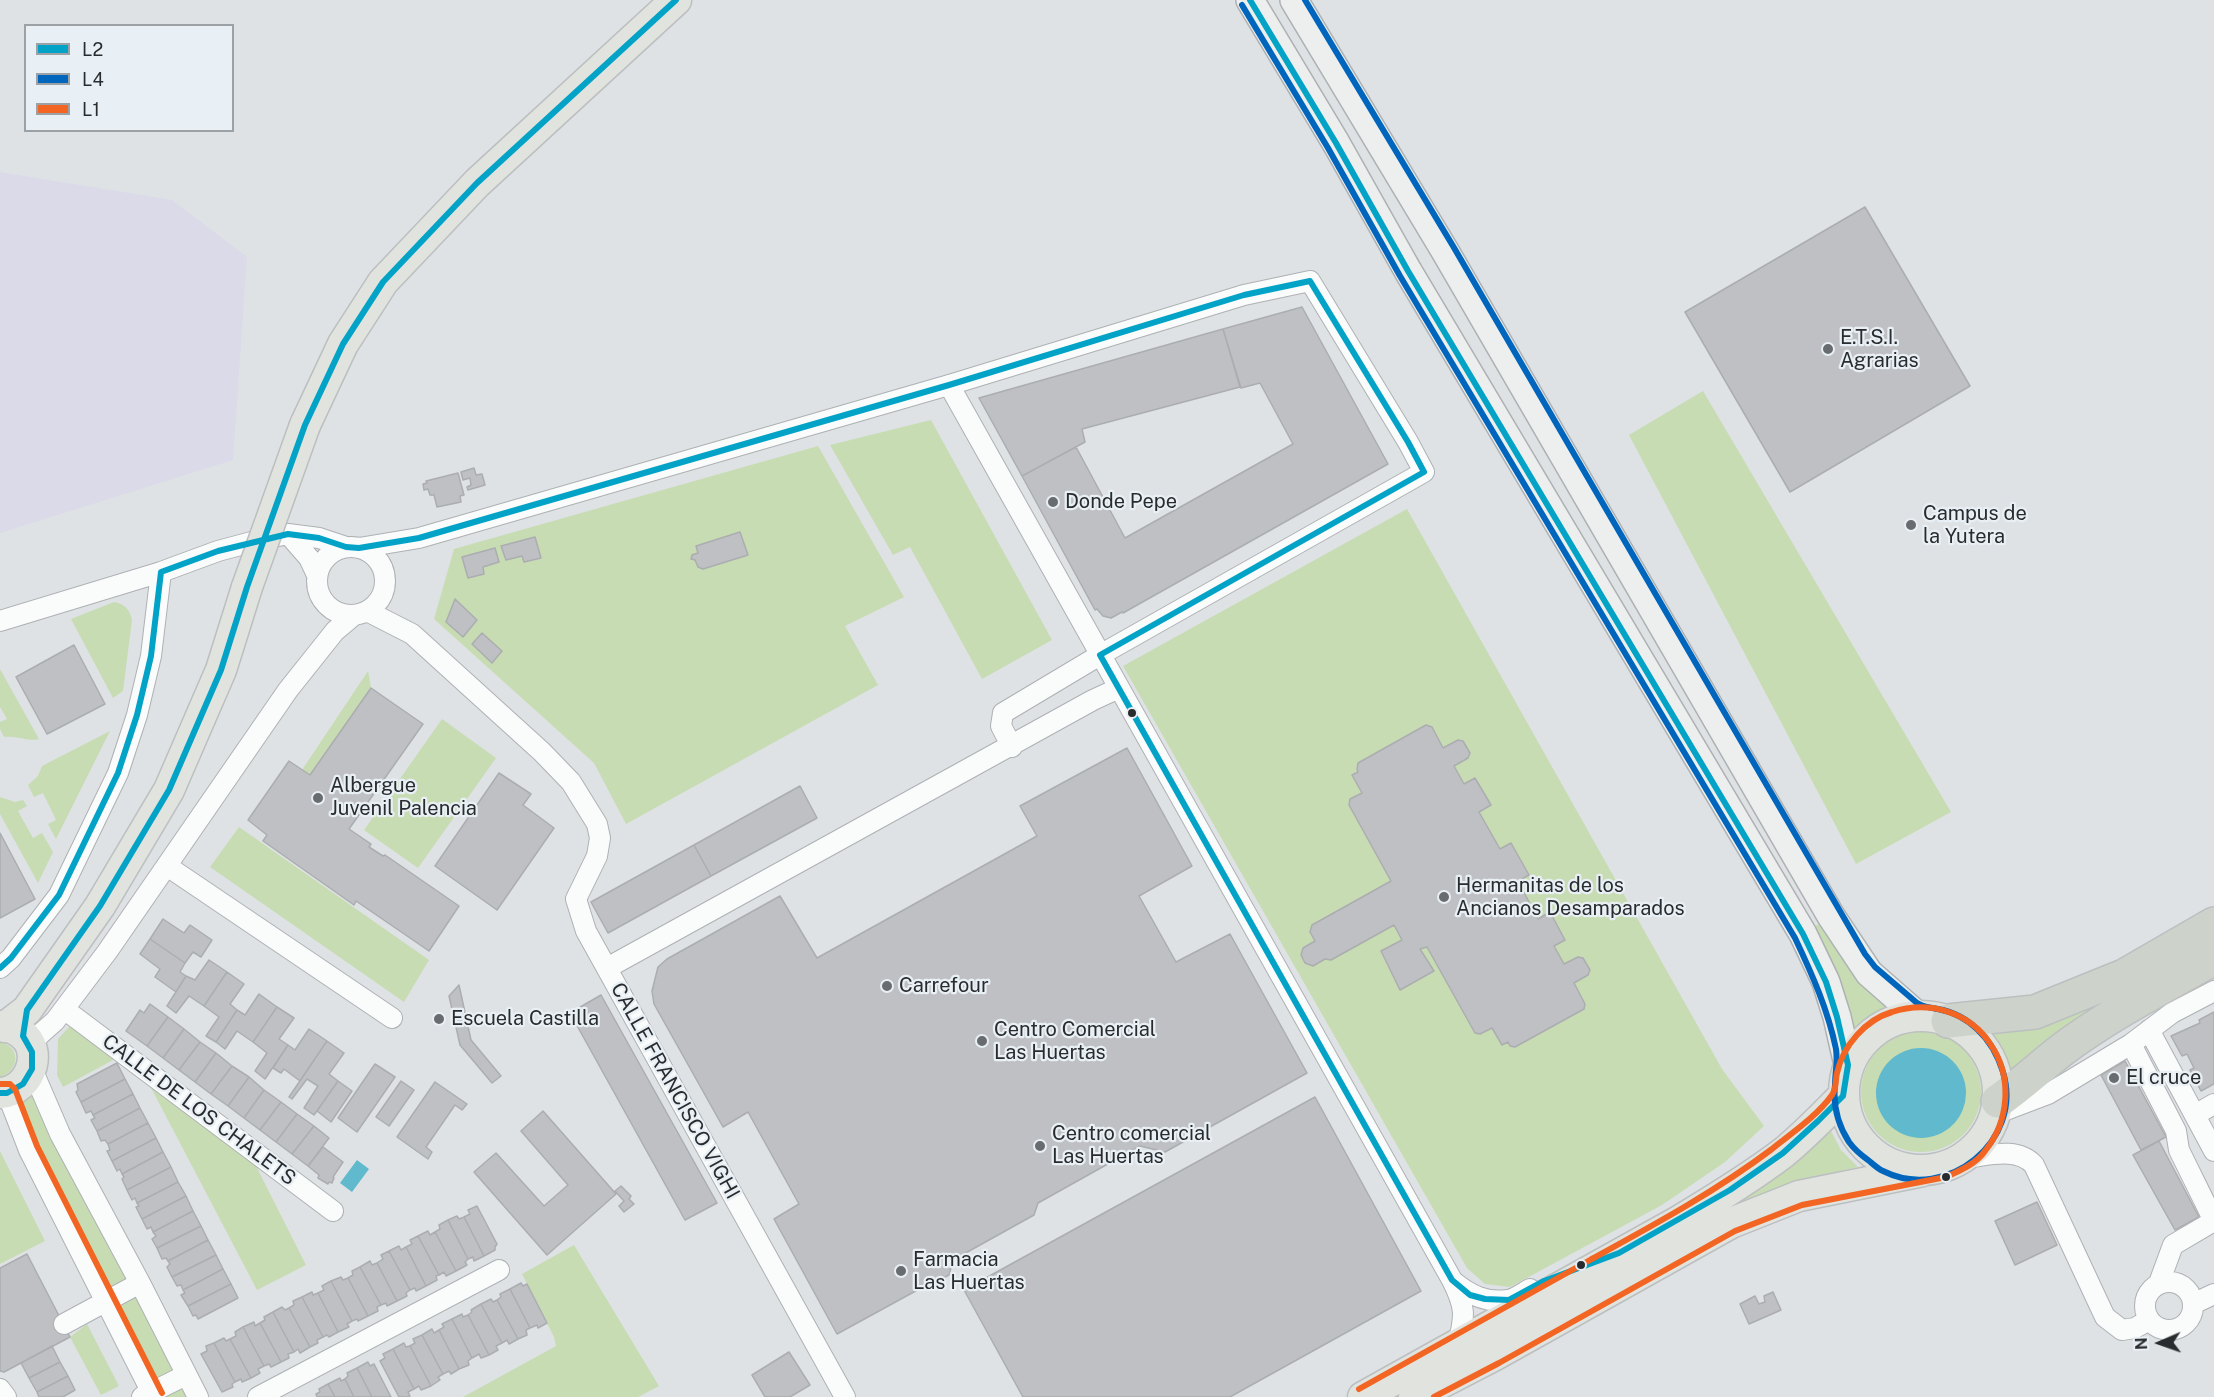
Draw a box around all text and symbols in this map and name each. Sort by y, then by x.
legend [24,24,234,132]
text: L2 [82,39,103,60]
text: L4 [82,69,104,90]
text: L1 [82,99,100,120]
place label: E.T.S.I. Agrarias [1840,326,1919,373]
marker: E.T.S.I. Agrarias [1821,342,1835,356]
place label: Donde Pepe [1065,490,1177,514]
marker: Donde Pepe [1046,495,1060,509]
place label: Campus de la Yutera [1923,502,2027,549]
marker: Campus de la Yutera [1904,518,1918,532]
unlabelled marker [1126,707,1138,719]
place label: Albergue Juvenil Palencia [330,774,477,821]
marker: Albergue Juvenil Palencia [311,791,325,805]
place label: Hermanitas de los Ancianos Desamparados [1456,874,1685,921]
marker: Hermanitas de los Ancianos Desamparados [1437,890,1451,904]
place label: Carrefour [899,974,989,998]
street label: CALLE FRANCISCO VIGHI [605,979,745,1203]
marker: Carrefour [880,979,894,993]
place label: Escuela Castilla [451,1007,599,1031]
marker: Escuela Castilla [432,1012,446,1026]
place label: Centro Comercial Las Huertas [994,1018,1156,1065]
street label: CALLE DE LOS CHALETS [97,1029,301,1191]
marker: Centro Comercial Las Huertas [975,1034,989,1048]
place label: El cruce [2126,1066,2201,1090]
marker: El cruce [2107,1071,2121,1085]
place label: Centro comercial Las Huertas [1052,1122,1211,1169]
marker: Centro comercial Las Huertas [1033,1139,1047,1153]
unlabelled marker [1940,1171,1952,1183]
place label: Farmacia Las Huertas [913,1248,1025,1295]
unlabelled marker [1575,1259,1587,1271]
marker: Farmacia Las Huertas [894,1264,908,1278]
north arrow [2130,1313,2190,1373]
text: N [2132,1337,2151,1350]

